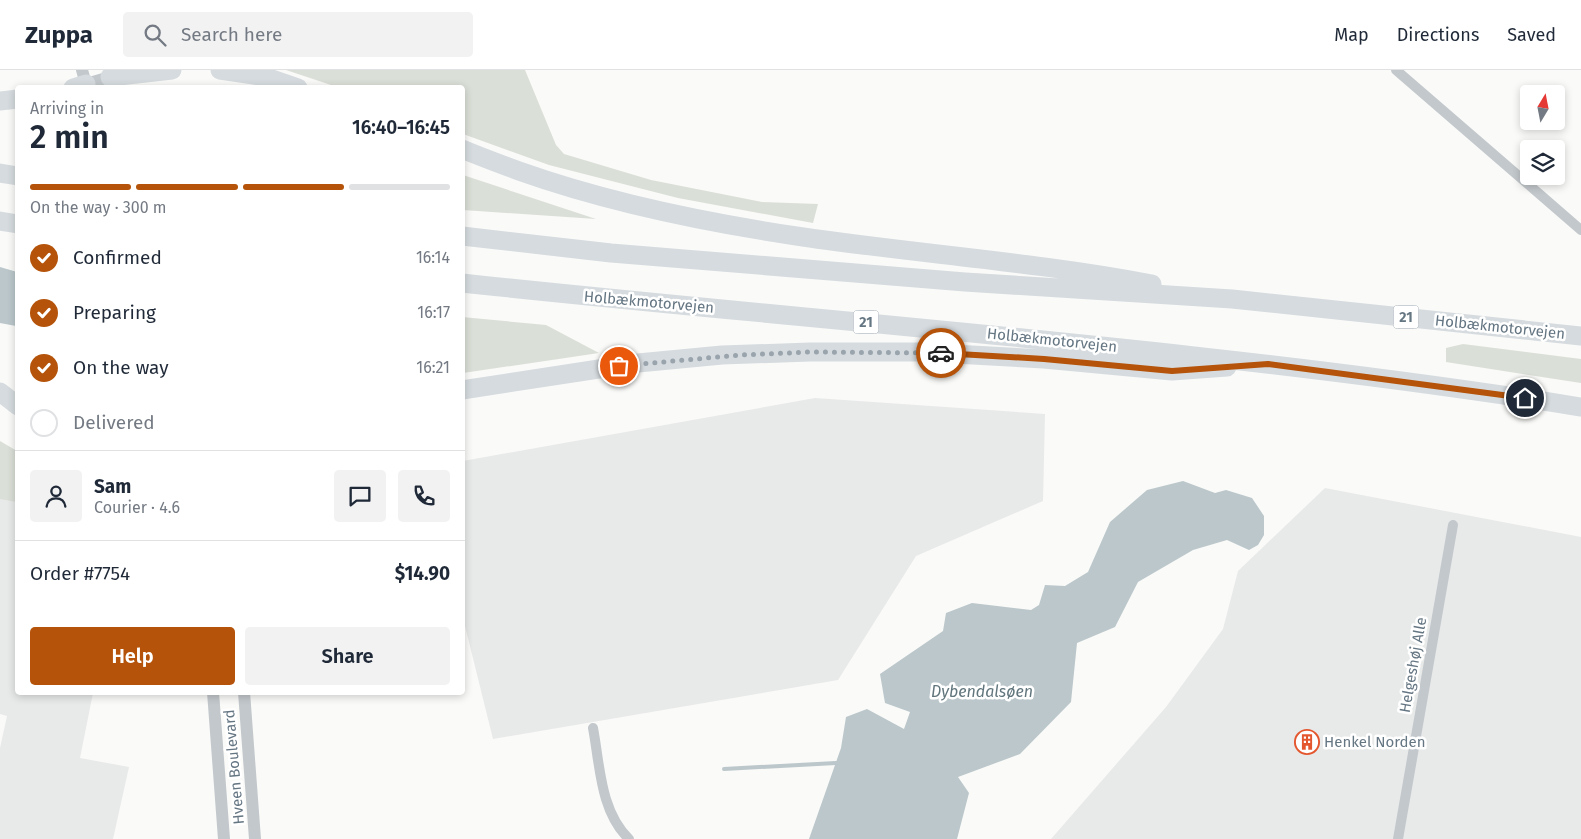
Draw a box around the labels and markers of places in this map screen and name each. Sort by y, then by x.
pin [598,345,640,387]
pin [1504,377,1546,419]
building icon: Henkel Norden [1294,729,1320,755]
place label: Henkel Norden [1324,733,1426,751]

